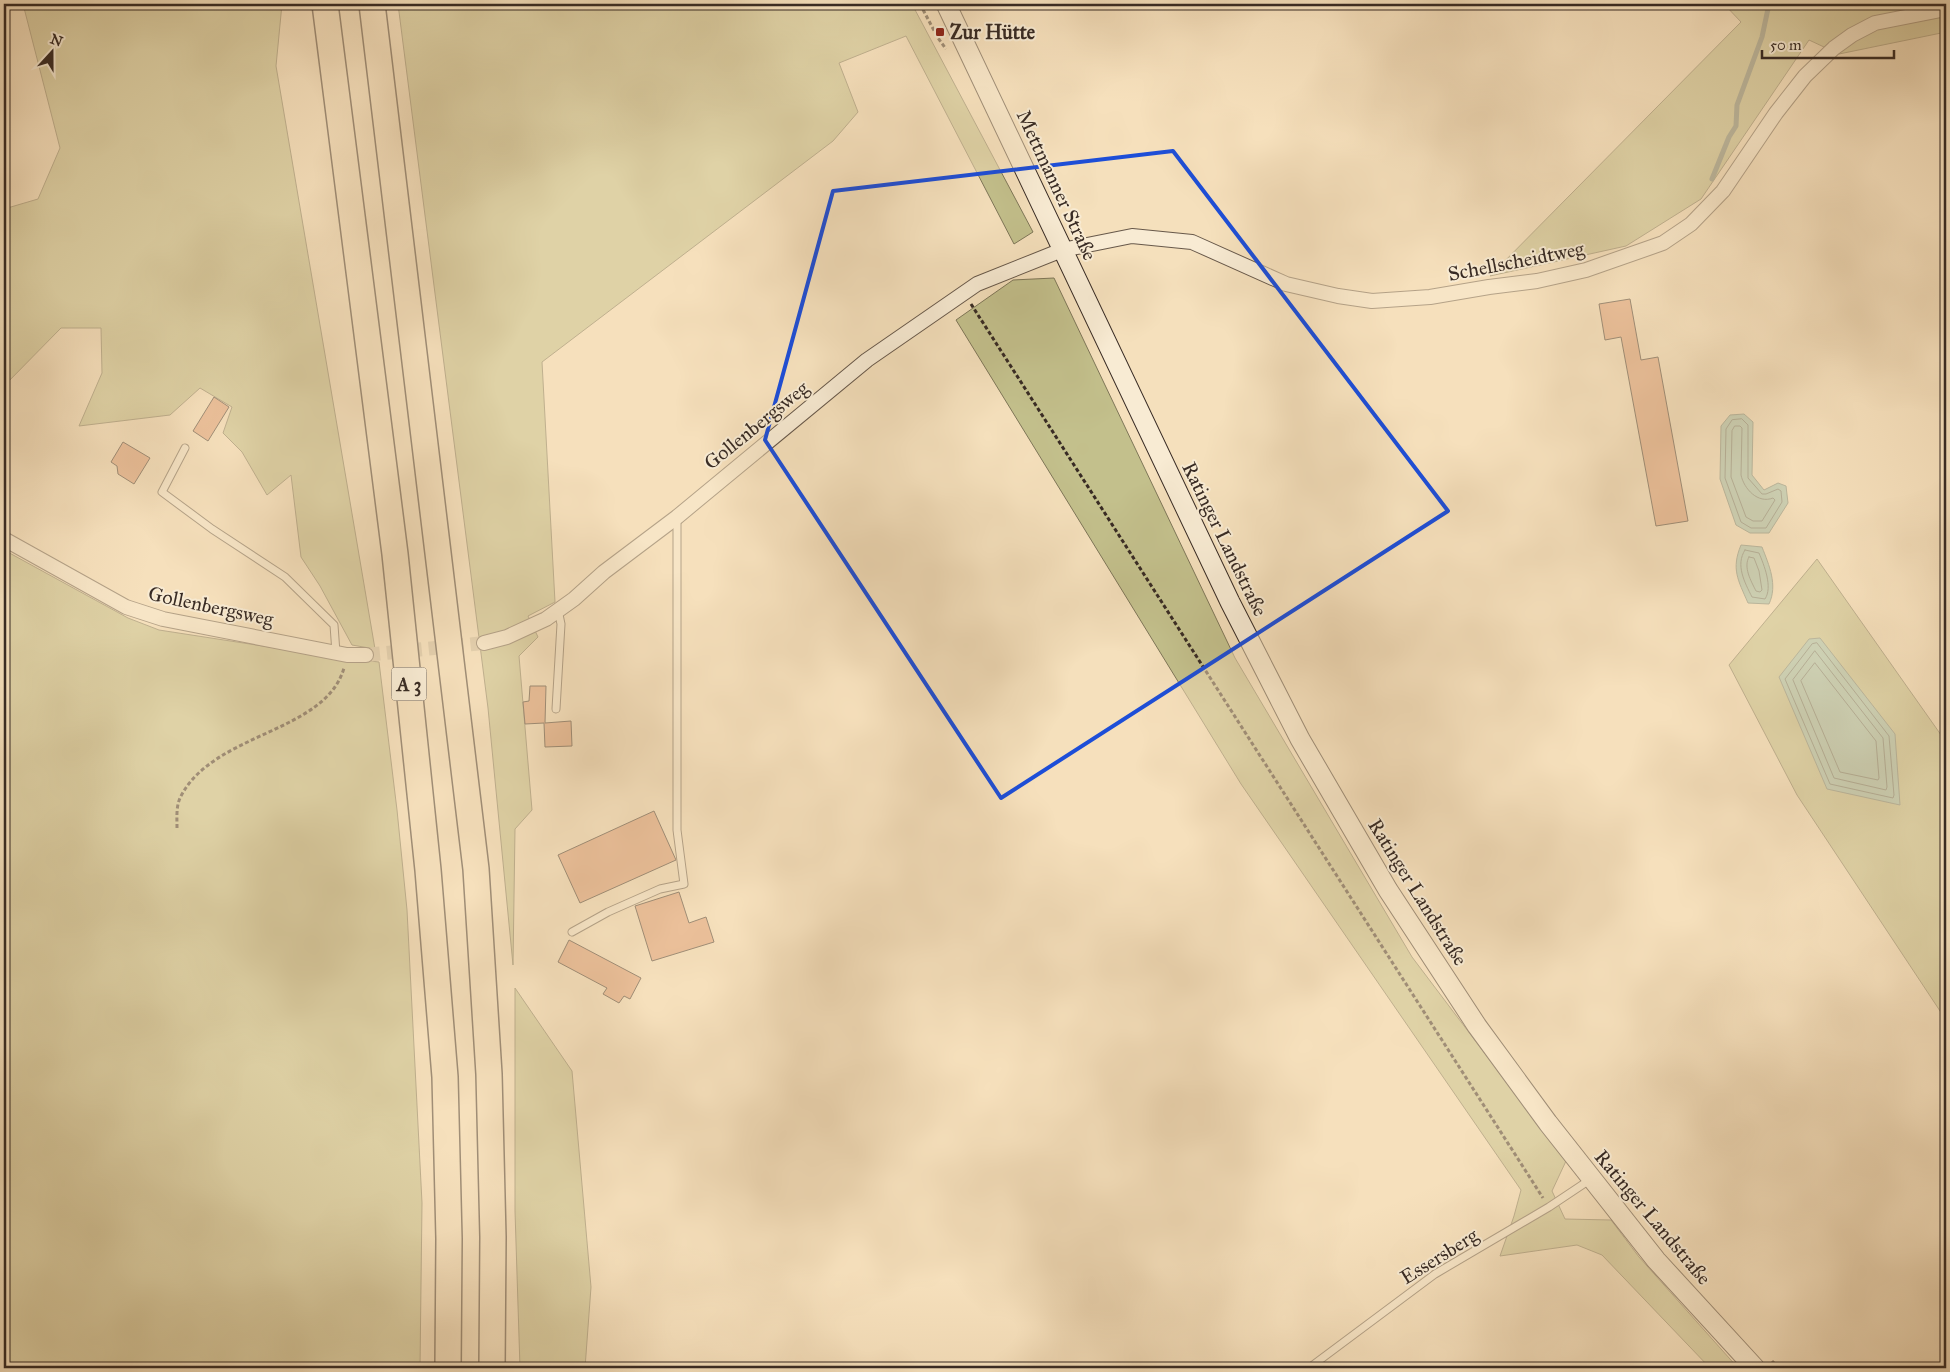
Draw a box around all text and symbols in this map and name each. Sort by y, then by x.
place label: Zur Hütte [950,20,1036,44]
marker: Zur Hütte [934,26,946,38]
north arrow [28,28,78,78]
scale bar [1762,28,1895,60]
text: N [48,30,65,50]
text: 50 m [1770,36,1802,54]
street label: Mettmanner Straße [1012,106,1102,264]
street label: Schellscheidtweg [1446,236,1587,287]
street label: Gollenbergsweg [699,375,814,475]
street label: Ratinger Landstraße [1176,458,1273,620]
street label: Gollenbergsweg [146,581,276,632]
road number: A 3 [392,668,426,701]
street label: Ratinger Landstraße [1362,814,1473,970]
street label: Ratinger Landstraße [1589,1145,1716,1290]
street label: Essersberg [1396,1222,1483,1290]

